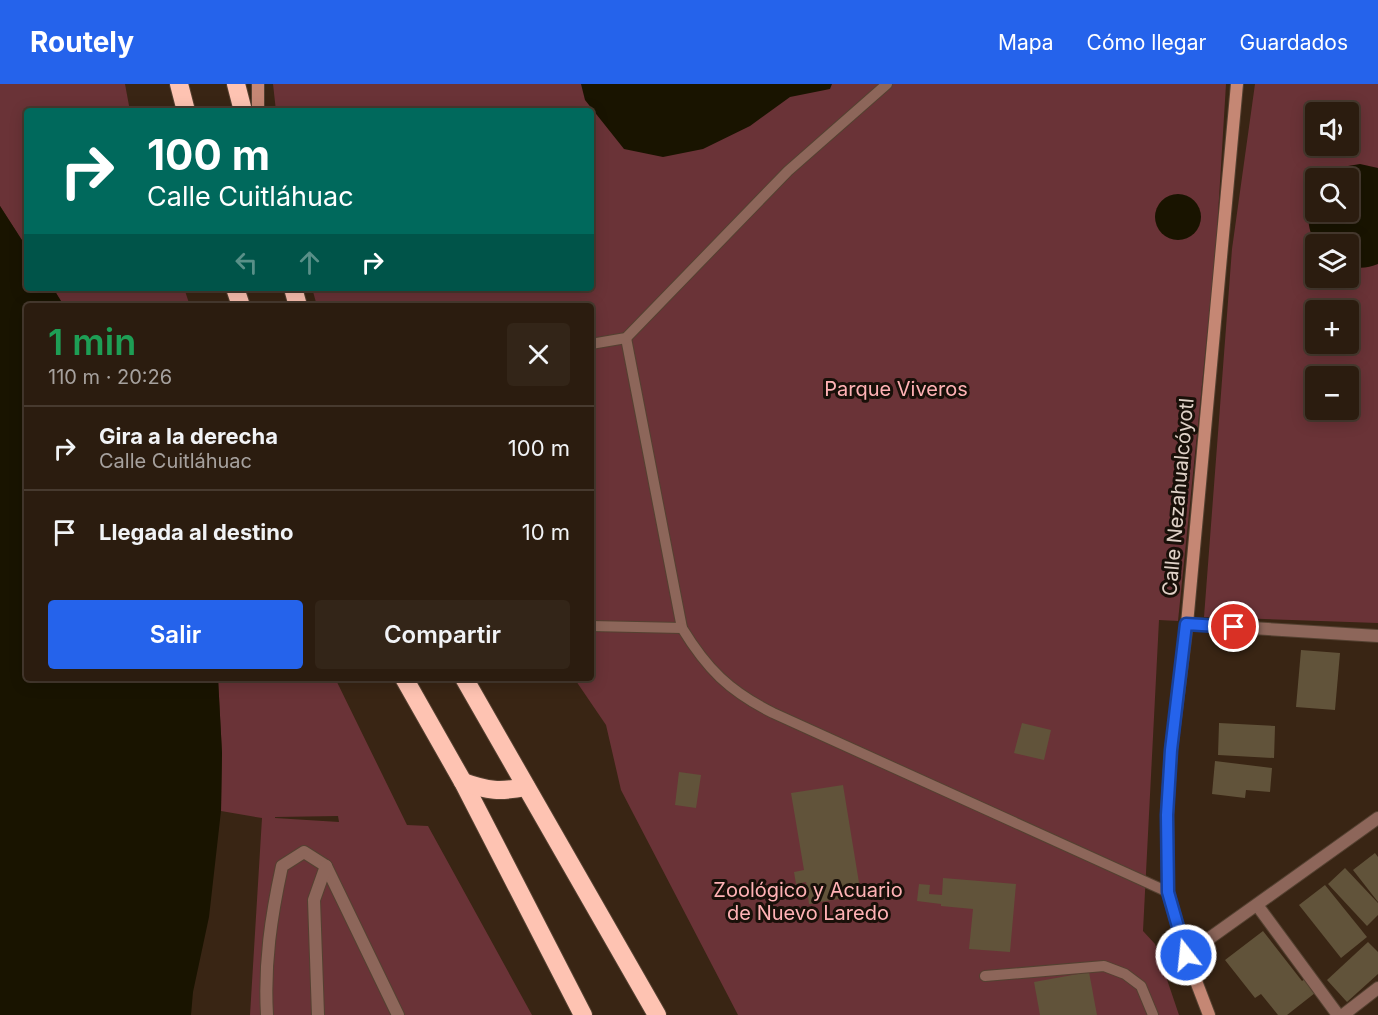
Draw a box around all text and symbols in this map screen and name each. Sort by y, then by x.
text: Routely [30,25,134,59]
text: Mapa [998,30,1054,55]
text: Cómo llegar [1087,30,1206,55]
text: Guardados [1239,30,1348,55]
map controls [1305,102,1359,420]
button: sound [1305,102,1359,156]
text: 100 m [147,129,270,180]
icon: right [48,132,126,210]
button: search [1305,168,1359,222]
text: Calle Cuitláhuac [147,180,354,213]
button: layers [1305,234,1359,288]
icon: left [230,246,263,279]
icon: ahead [293,246,326,279]
icon: right [356,246,389,279]
button: + [1305,300,1359,354]
text: 1 min [48,320,136,364]
button: close [507,323,570,386]
text: 110 m · 20:26 [48,365,172,389]
button: − [1305,366,1359,420]
park label: Parque Viveros [824,377,968,401]
street label: Calle Nezahualcóyotl [1157,397,1199,597]
text: Gira a la derecha [99,423,278,449]
icon: right [48,432,81,465]
text: 100 m [508,435,570,461]
text: Calle Cuitláhuac [99,449,252,473]
icon: arrive [48,516,81,549]
text: Llegada al destino [99,519,293,545]
text: 10 m [522,519,570,545]
button: Salir [48,600,303,669]
button: Compartir [315,600,570,669]
pin [1208,601,1259,652]
icon: arrive [1217,610,1250,643]
park label: Zoológico y Acuario de Nuevo Laredo [713,878,903,925]
position arrow [1154,923,1218,987]

